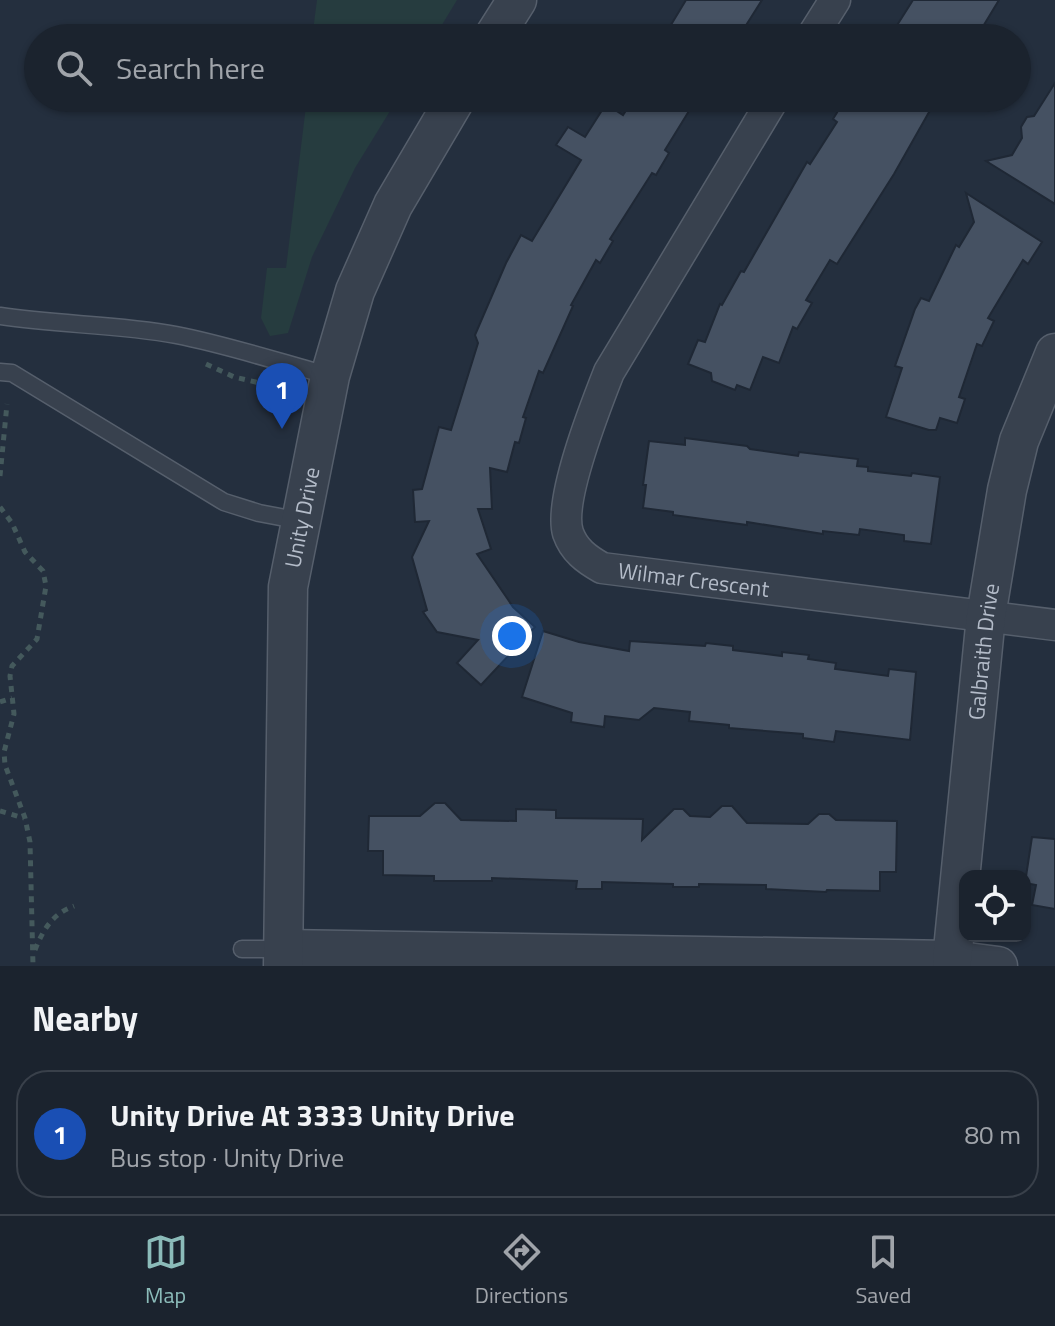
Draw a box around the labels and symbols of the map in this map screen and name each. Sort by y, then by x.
pin: 1 [256,363,308,429]
street label: Unity Drive [275,464,329,571]
street label: Wilmar Crescent [616,553,772,606]
street label: Galbraith Drive [959,581,1008,722]
your location [492,616,532,656]

